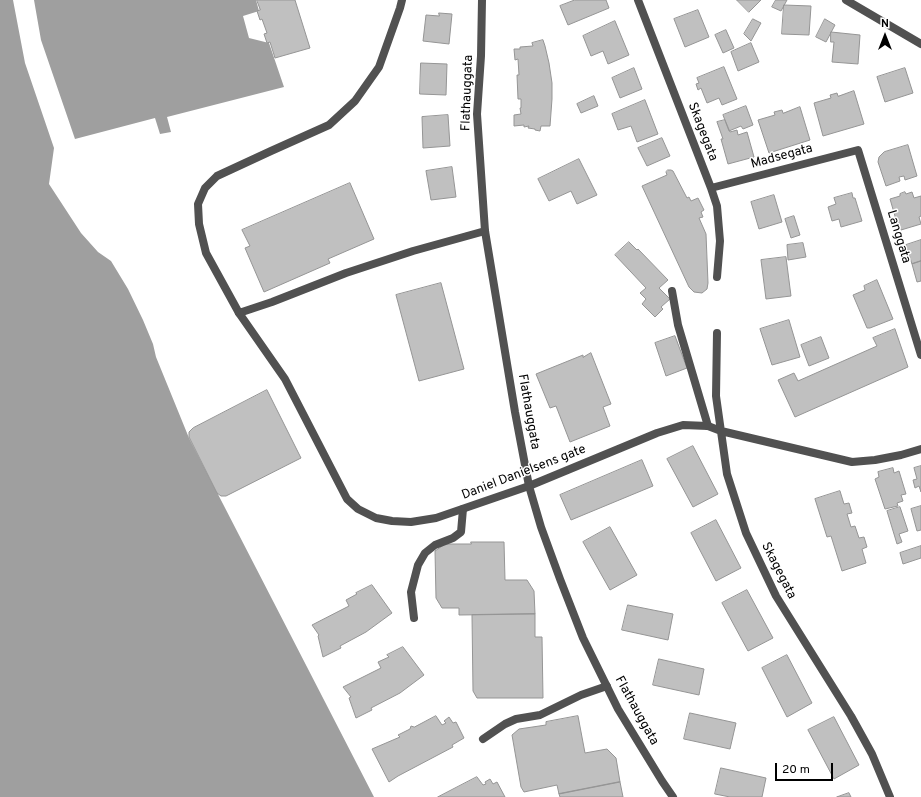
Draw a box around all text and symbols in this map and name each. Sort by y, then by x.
north arrow [865,16,905,56]
text: N [881,17,889,31]
street label: Flathauggata [459,55,477,131]
street label: Skagegata [684,100,720,164]
street label: Madsegata [749,141,815,173]
street label: Langgata [883,209,913,265]
street label: Flathauggata [514,373,542,451]
street label: Daniel Danielsens gate [460,442,588,504]
street label: Skagegata [757,540,799,602]
street label: Flathauggata [611,674,661,748]
scale bar [777,755,835,781]
text: 20 m [782,762,810,778]

